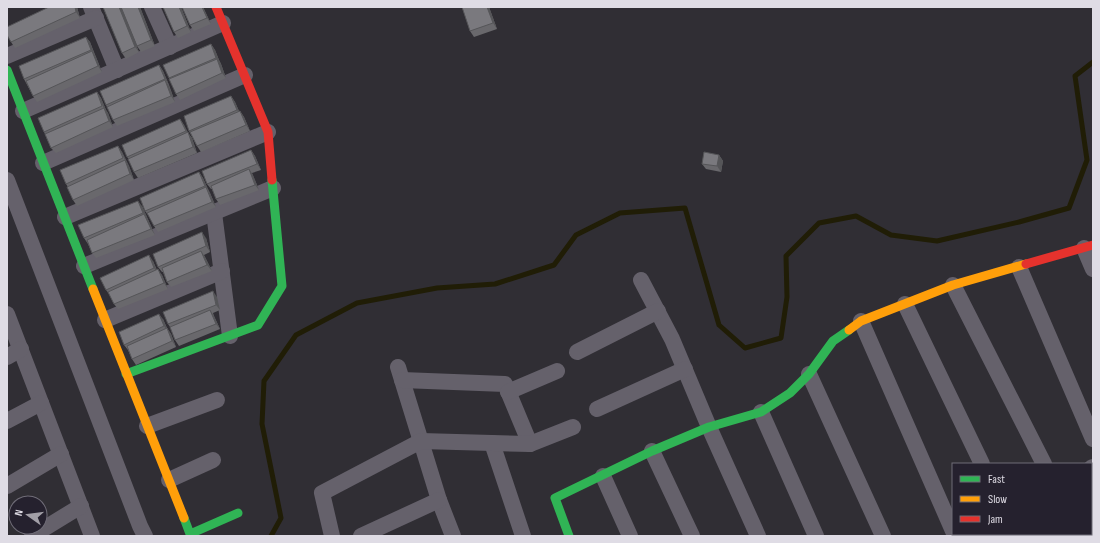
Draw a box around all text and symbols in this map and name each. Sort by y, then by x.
legend [952,463,1092,535]
text: Fast [988,472,1005,487]
text: Slow [988,492,1007,507]
north arrow [8,495,48,535]
text: N [12,508,26,517]
text: Jam [987,512,1003,527]

